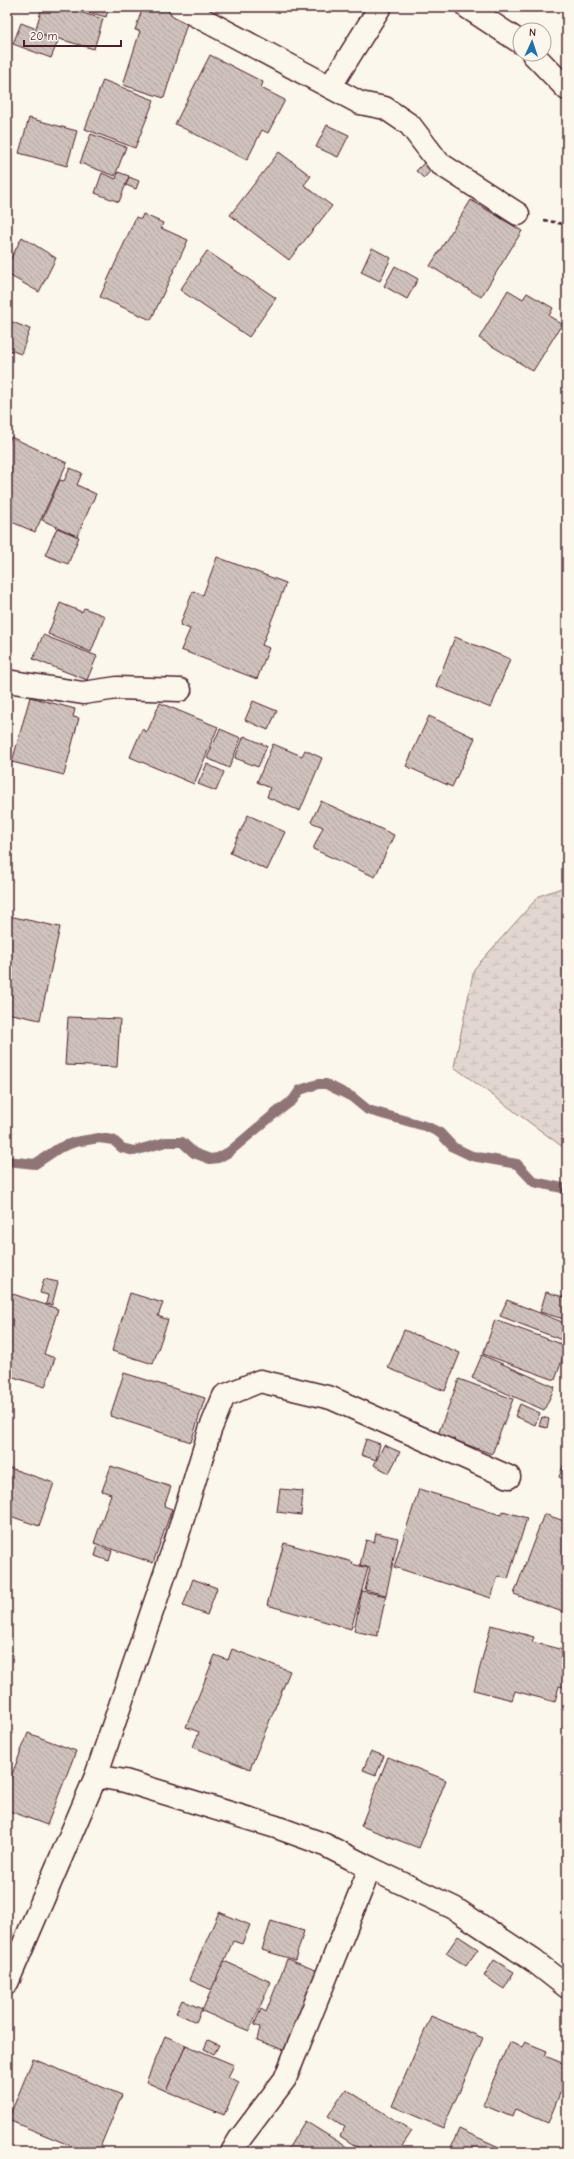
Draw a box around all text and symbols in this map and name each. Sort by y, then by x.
scale bar [24,22,121,48]
north arrow [512,22,552,62]
text: N [529,26,536,39]
text: 20 m [30,29,58,43]

